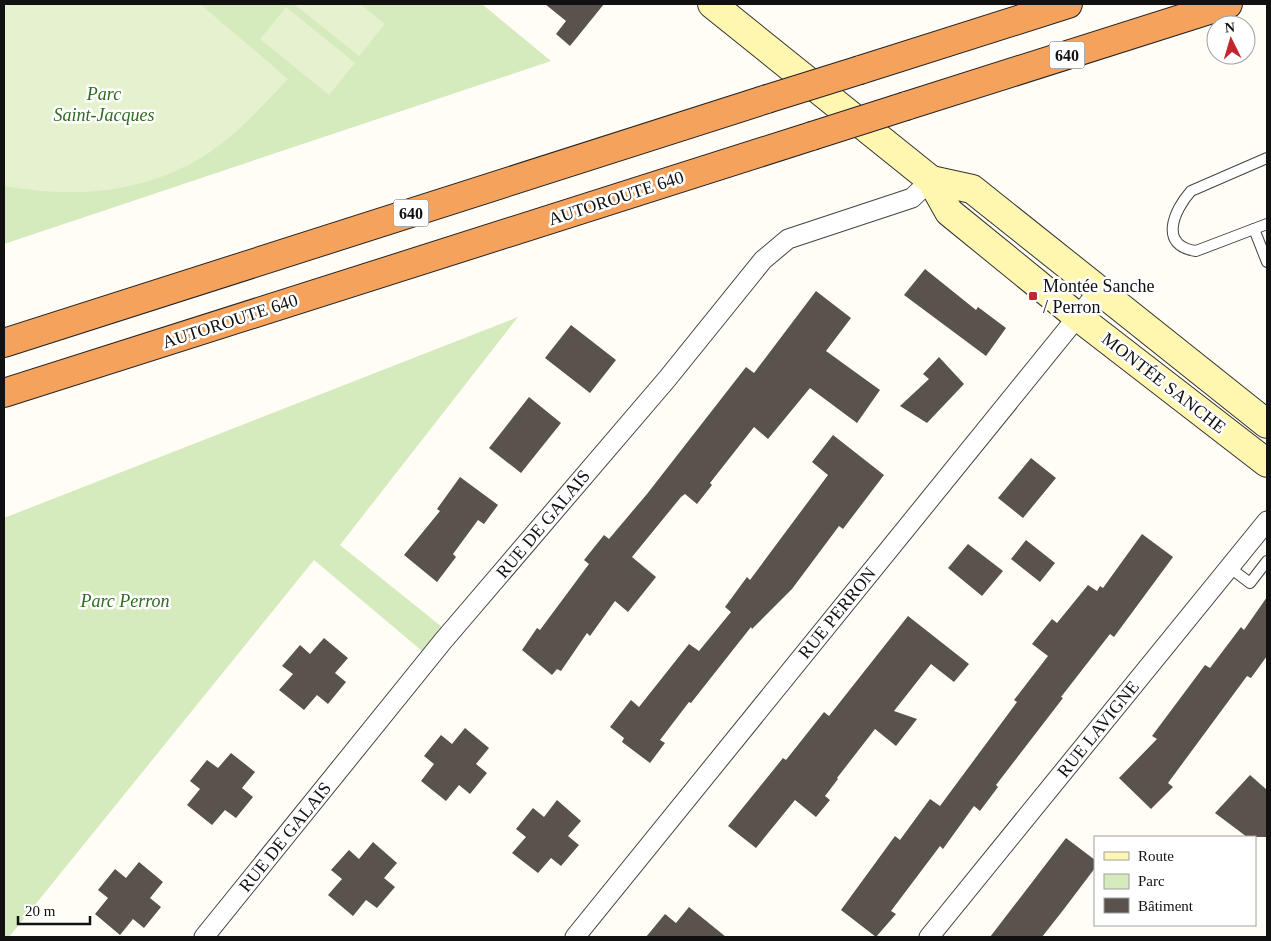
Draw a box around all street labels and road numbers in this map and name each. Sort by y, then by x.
road number: 640 [1050,42,1084,68]
street label: AUTOROUTE 640 [546,167,686,229]
road number: 640 [394,200,428,227]
street label: AUTOROUTE 640 [160,290,300,352]
street label: MONTÉE SANCHE [1098,328,1230,438]
street label: RUE DE GALAIS [492,466,594,582]
street label: RUE PERRON [794,563,880,663]
street label: RUE LAVIGNE [1053,677,1143,781]
street label: RUE DE GALAIS [235,778,335,896]

